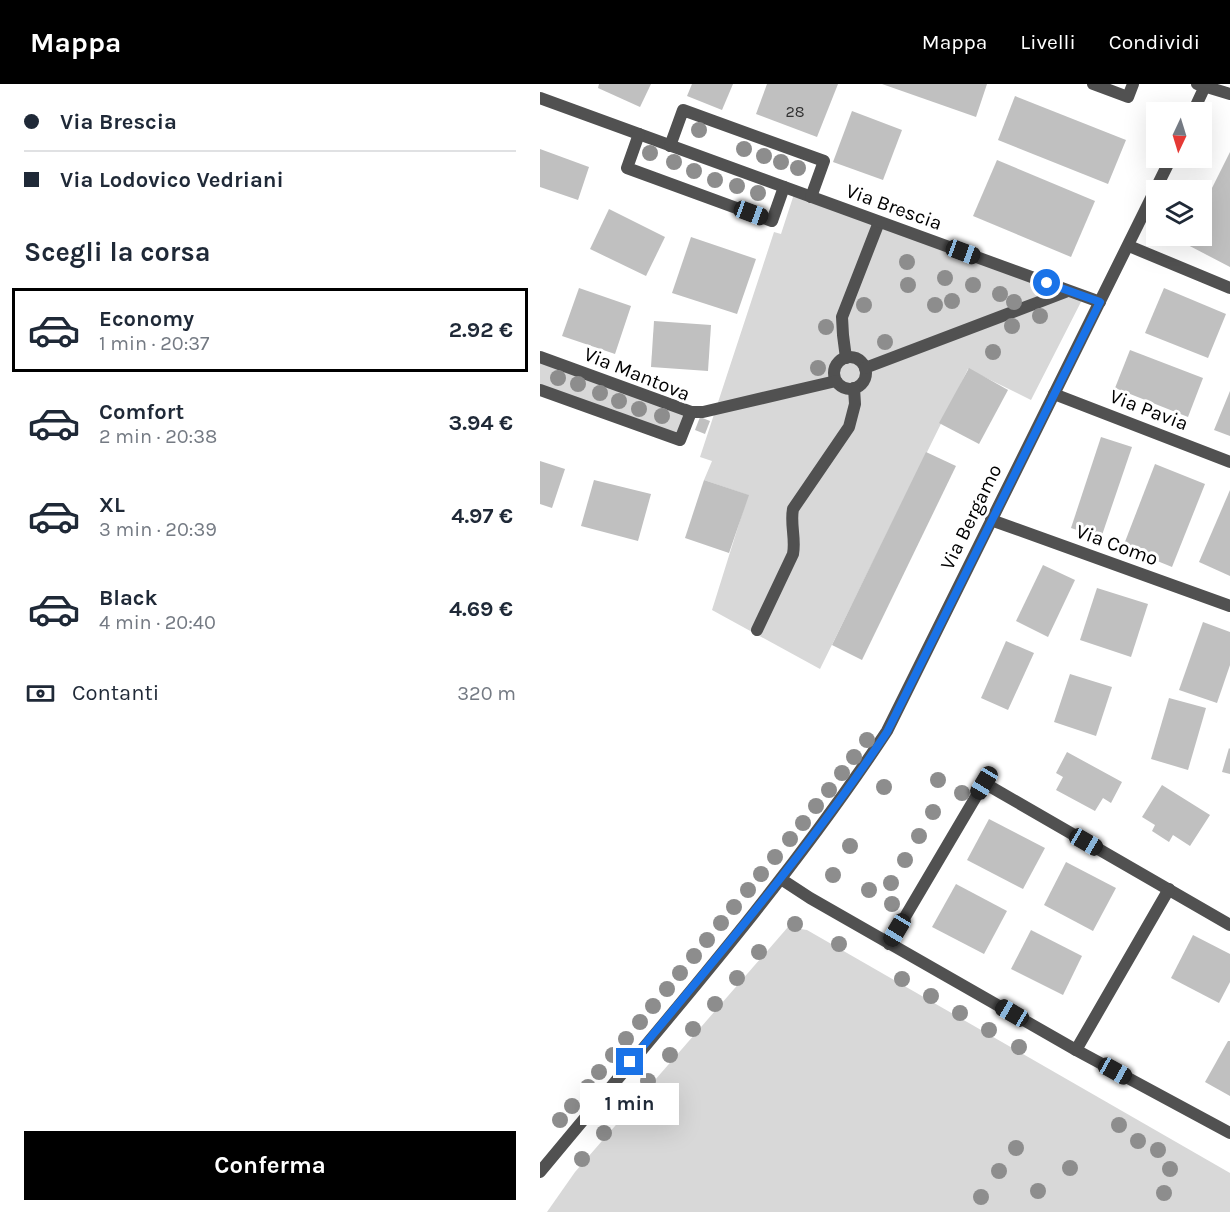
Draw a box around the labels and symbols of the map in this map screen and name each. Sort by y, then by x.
house number: 28 [785,102,805,121]
north arrow [1146,102,1212,168]
street label: Via Brescia [843,179,945,235]
car [731,198,771,228]
car [943,237,983,267]
route start [1033,269,1060,296]
street label: Via Mantova [581,342,693,406]
street label: Via Pavia [1107,385,1191,435]
street label: Via Bergamo [936,460,1006,574]
street label: Via Como [1073,520,1161,570]
car [967,763,1001,803]
car [1066,825,1106,859]
car [880,910,914,950]
car [992,996,1032,1030]
route end [616,1048,643,1075]
car [1095,1054,1135,1088]
callout: 1 min [580,1083,680,1125]

